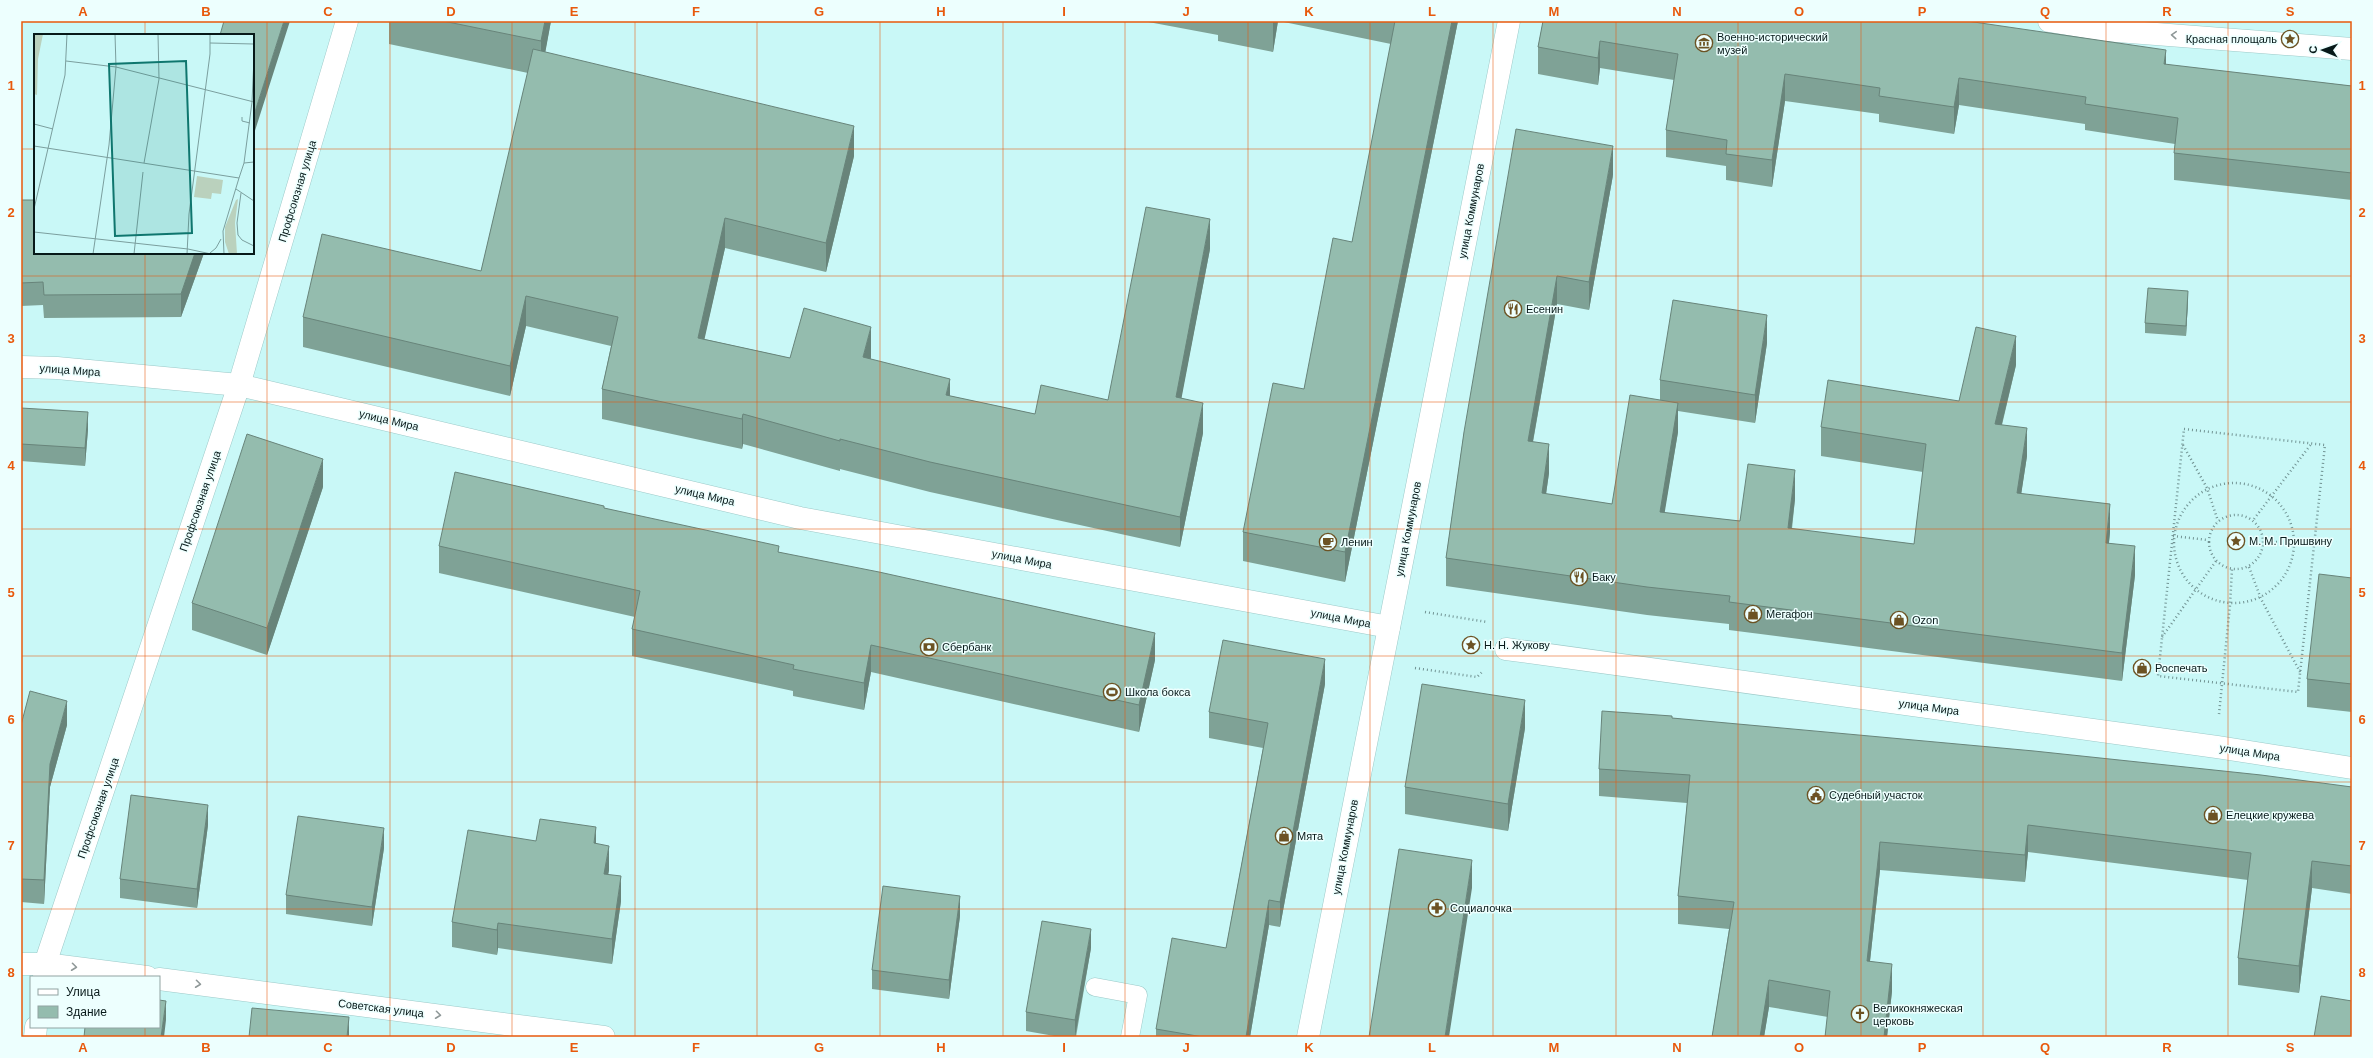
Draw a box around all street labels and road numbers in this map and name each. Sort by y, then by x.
street label: Профсоюзная улица [276,138,318,243]
street label: улица Коммунаров [1456,162,1486,260]
street label: улица Мира [39,362,102,378]
street label: улица Мира [358,407,421,433]
street label: Профсоюзная улица [177,448,223,553]
street label: улица Коммунаров [1393,480,1423,578]
street label: улица Мира [674,482,737,508]
street label: улица Мира [991,547,1054,571]
street label: улица Мира [1310,606,1373,630]
street label: улица Мира [1898,697,1961,717]
street label: улица Мира [2219,741,2282,763]
street label: Профсоюзная улица [75,755,121,860]
street label: улица Коммунаров [1330,798,1360,896]
street label: Советская улица [337,997,425,1019]

